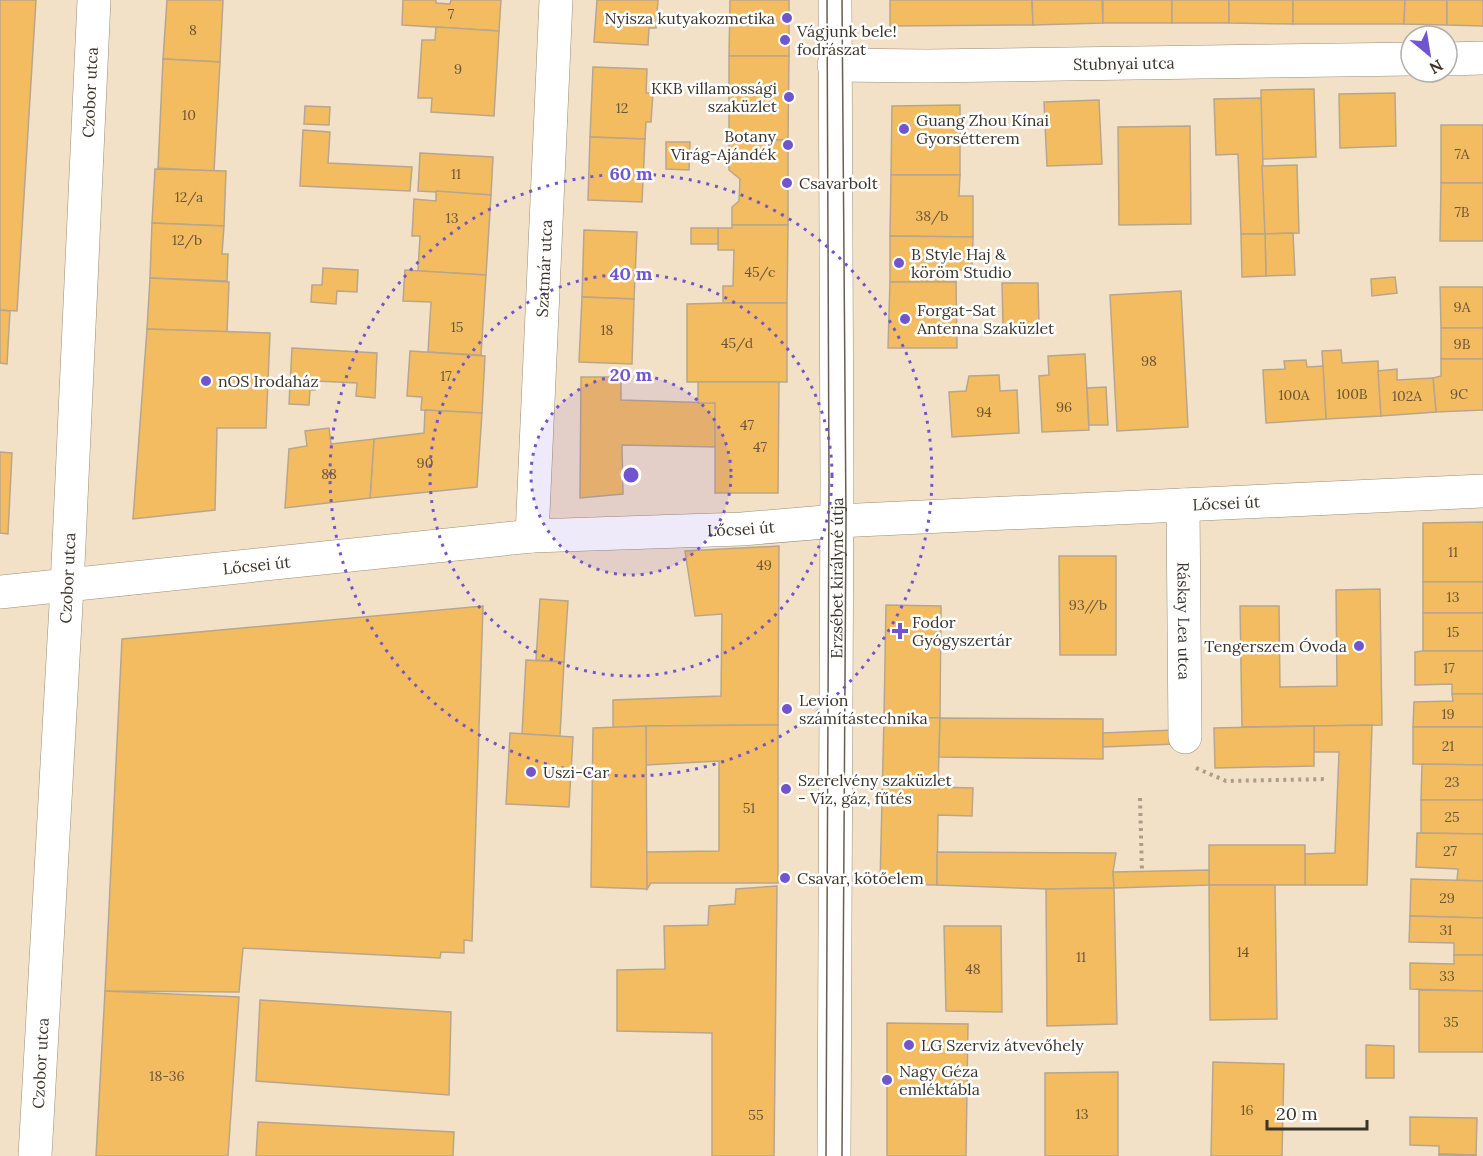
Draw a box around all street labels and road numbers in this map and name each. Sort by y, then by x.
street label: Czobor utca [78,47,102,138]
street label: Stubnyai utca [1073,52,1175,74]
street label: Szatmár utca [532,219,556,318]
street label: Lőcsei út [1192,491,1261,514]
street label: Erzsébet királyné útja [826,497,847,659]
street label: Lőcsei út [707,516,776,540]
street label: Czobor utca [55,532,79,624]
street label: Lőcsei út [222,551,292,578]
street label: Ráskay Lea utca [1173,562,1195,680]
street label: Czobor utca [28,1017,53,1109]

